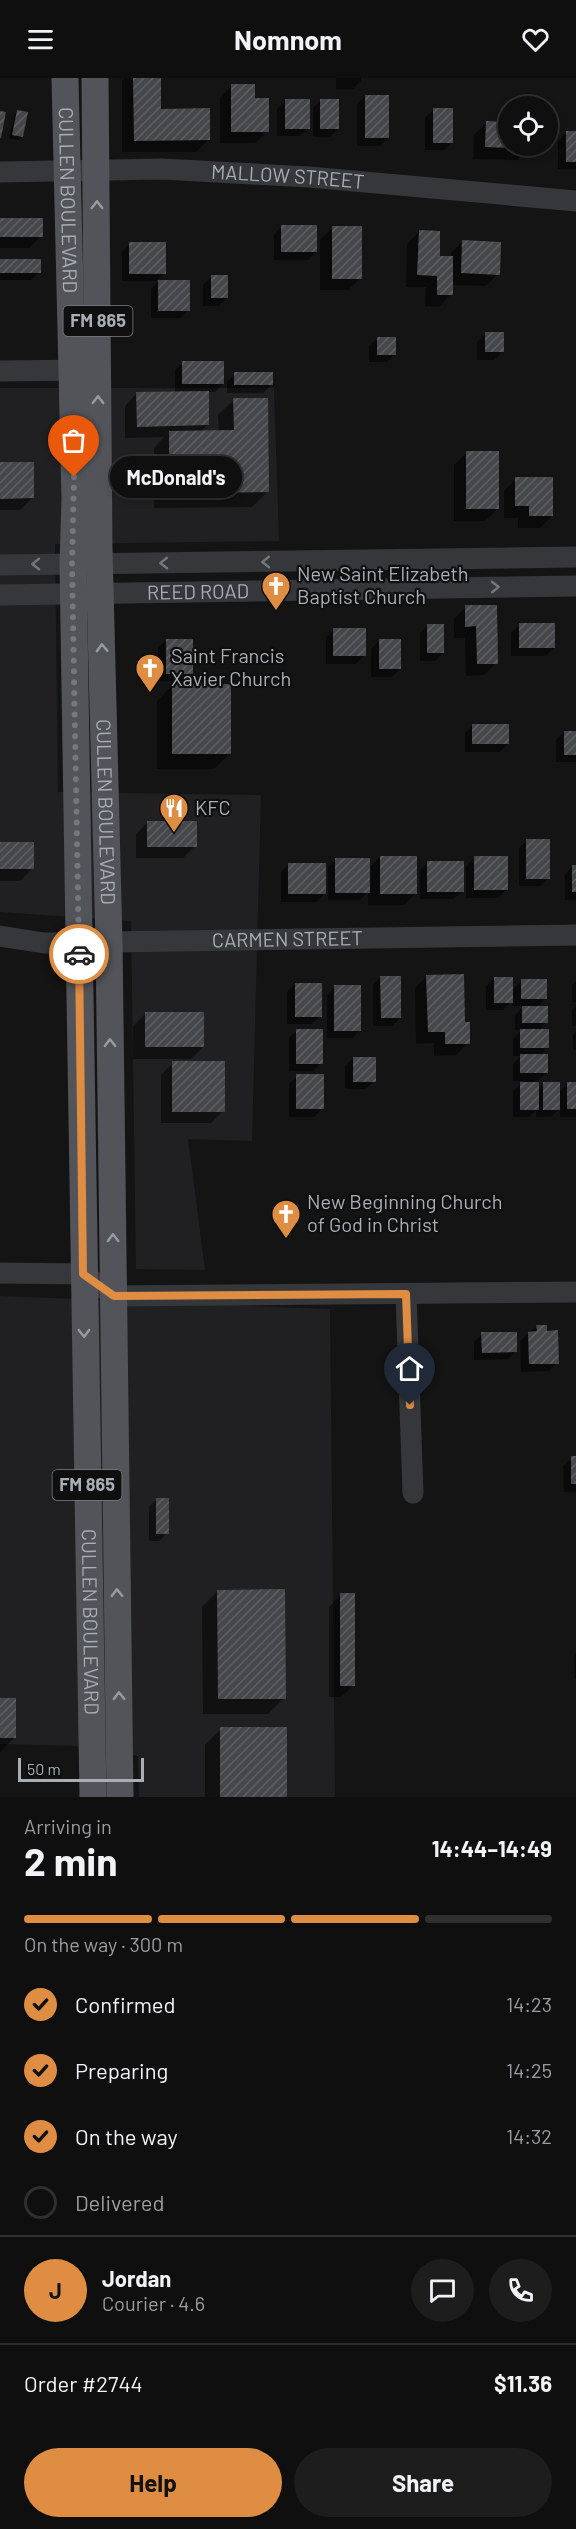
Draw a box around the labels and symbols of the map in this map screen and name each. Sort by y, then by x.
street label: CULLEN BOULEVARD [55,107,83,293]
street label: MALLOW STREET [211,159,365,193]
one-way arrow [91,201,103,210]
road number: FM 865 [63,306,132,336]
one-way arrow [92,396,105,405]
pin [48,415,99,477]
callout: McDonald's [110,456,242,498]
one-way arrow [261,556,270,568]
one-way arrow [160,557,169,569]
one-way arrow [32,558,41,571]
place label: New Saint Elizabeth Baptist Church [297,561,469,608]
church icon: New Saint Elizabeth Baptist Church [260,570,292,612]
street label: REED ROAD [147,578,249,604]
one-way arrow [490,581,499,593]
place label: Saint Francis Xavier Church [171,643,291,690]
one-way arrow [96,644,108,653]
church icon: Saint Francis Xavier Church [134,652,166,694]
street label: CULLEN BOULEVARD [92,719,121,905]
restaurant icon: KFC [158,792,190,834]
place label: KFC [195,795,231,819]
courier [49,924,109,984]
street label: CARMEN STREET [212,925,363,951]
one-way arrow [104,1038,117,1047]
place label: New Beginning Church of God in Christ [307,1189,502,1236]
church icon: New Beginning Church of God in Christ [270,1198,302,1240]
one-way arrow [107,1233,120,1242]
one-way arrow [78,1328,91,1337]
pin [384,1343,435,1405]
road number: FM 865 [52,1470,122,1500]
street label: CULLEN BOULEVARD [78,1529,105,1715]
one-way arrow [111,1589,123,1598]
one-way arrow [112,1691,125,1700]
scale bar [18,1755,144,1782]

